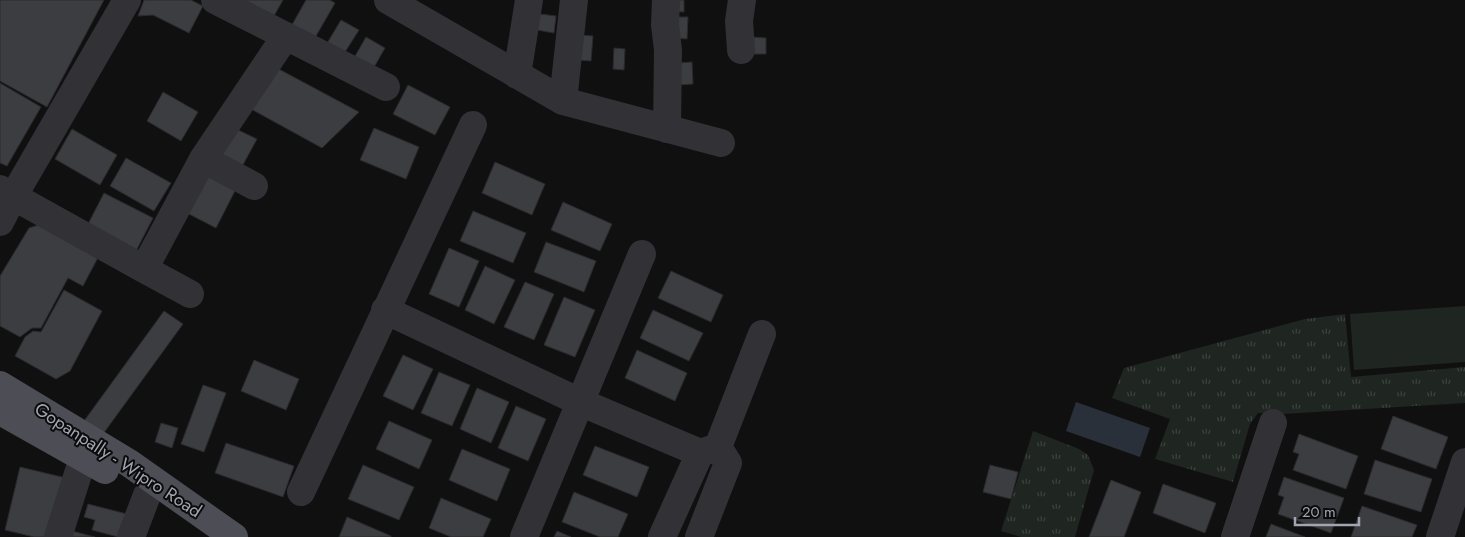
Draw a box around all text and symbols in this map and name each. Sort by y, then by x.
street label: Gopanpally - Wipro Road [29,396,207,524]
scale bar [1295,494,1359,526]
text: 20 m [1302,501,1336,523]

